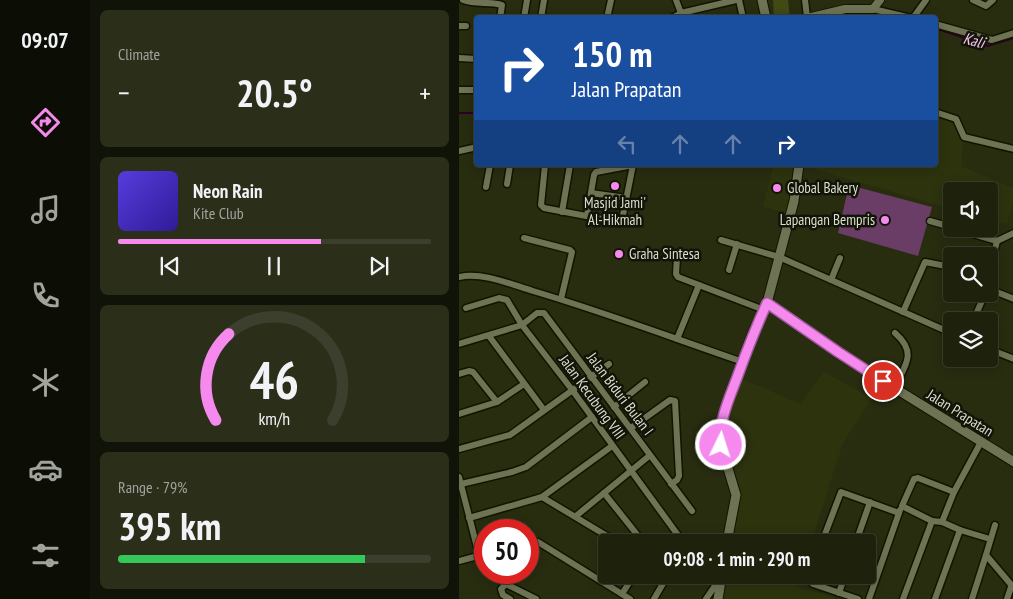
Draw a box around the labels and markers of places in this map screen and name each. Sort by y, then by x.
place label: Global Bakery [787,178,859,197]
marker: Masjid Jami' Al-Hikmah [609,180,621,192]
marker: Global Bakery [771,182,783,194]
place label: Masjid Jami' Al-Hikmah [584,193,646,229]
place label: Lapangan Bempris [780,210,875,229]
marker: Lapangan Bempris [879,214,891,226]
place label: Graha Sintesa [629,244,700,263]
marker: Graha Sintesa [613,248,625,260]
pin [862,360,904,402]

